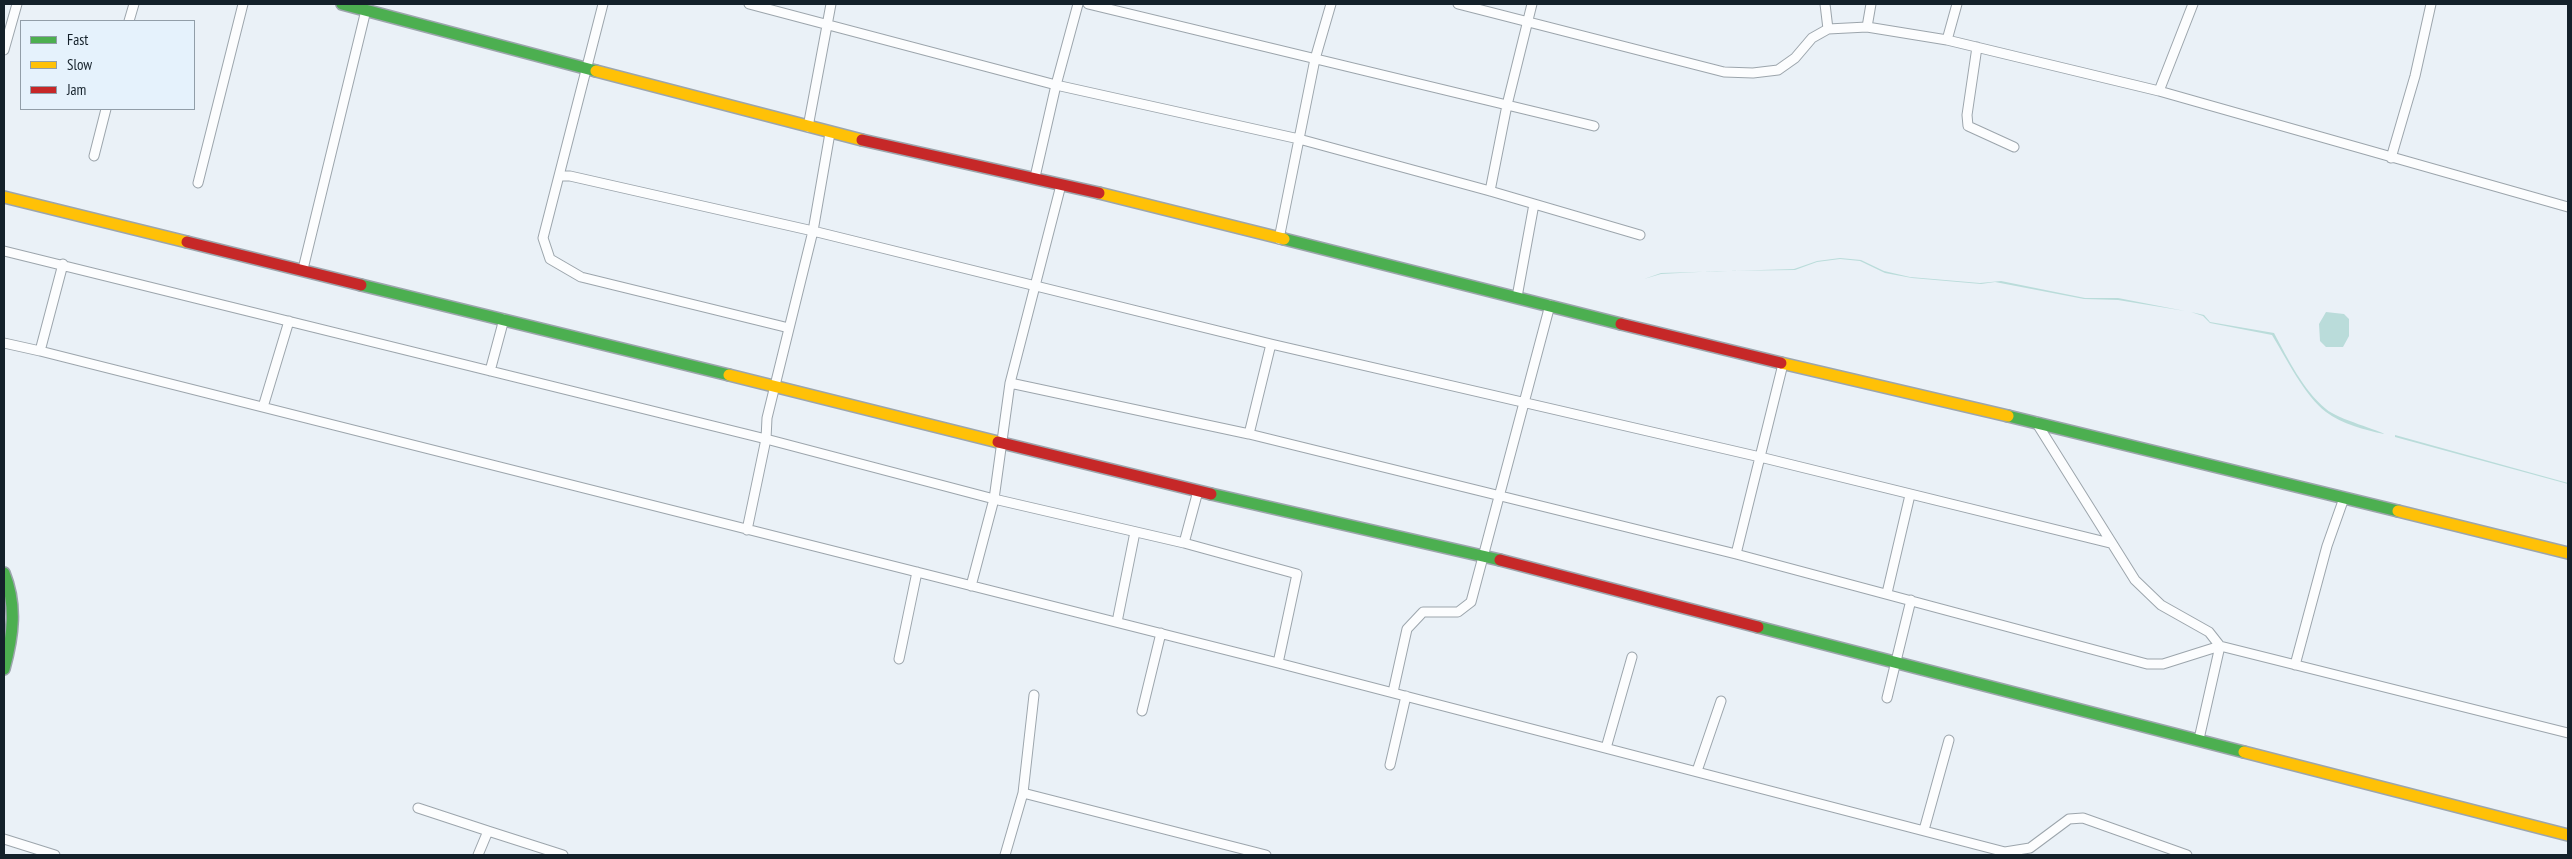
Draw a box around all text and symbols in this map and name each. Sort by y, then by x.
legend [20,20,195,110]
text: Fast [67,30,88,49]
text: Slow [67,55,92,74]
text: Jam [67,80,86,99]

